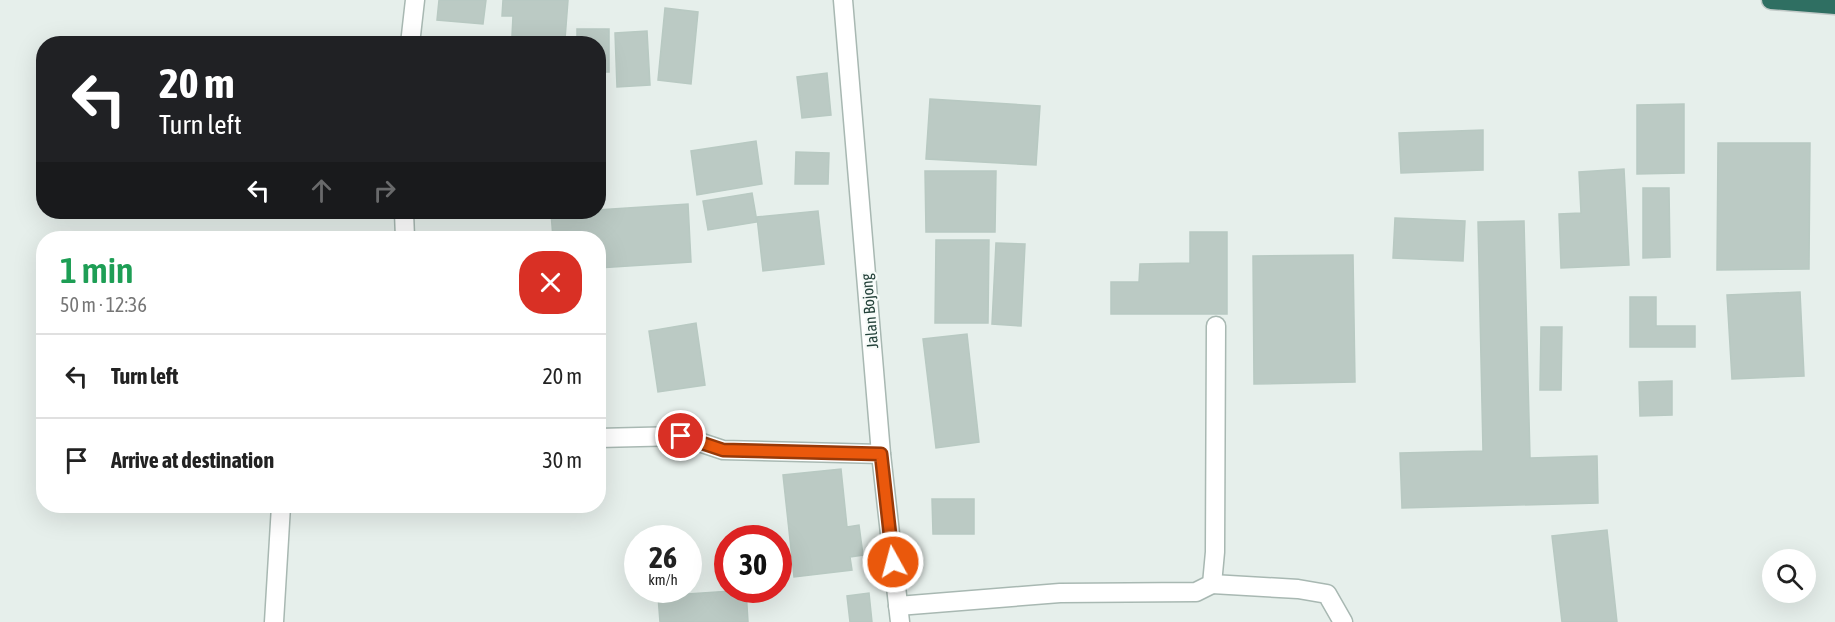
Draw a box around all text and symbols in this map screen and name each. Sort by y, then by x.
text: 20 m [159,59,234,107]
icon: left [60,60,138,138]
text: Turn left [159,109,242,140]
icon: left [242,174,275,207]
icon: ahead [305,174,338,207]
icon: right [368,174,401,207]
text: 1 min [60,249,134,291]
button: close [519,251,582,314]
street label: Jalan Bojong [857,273,882,349]
text: 50 m · 12:36 [60,293,147,316]
icon: left [60,360,93,393]
text: Turn left [111,363,178,389]
text: 20 m [542,363,582,389]
pin [655,410,706,461]
icon: arrive [664,419,697,452]
icon: arrive [60,444,93,477]
text: Arrive at destination [111,447,274,473]
text: 30 m [542,447,582,473]
speed limit sign: 30 [714,525,792,603]
position arrow [861,530,925,594]
text: 26 [649,540,677,574]
map controls [1762,549,1816,603]
button: search [1762,549,1816,603]
text: km/h [648,571,678,588]

